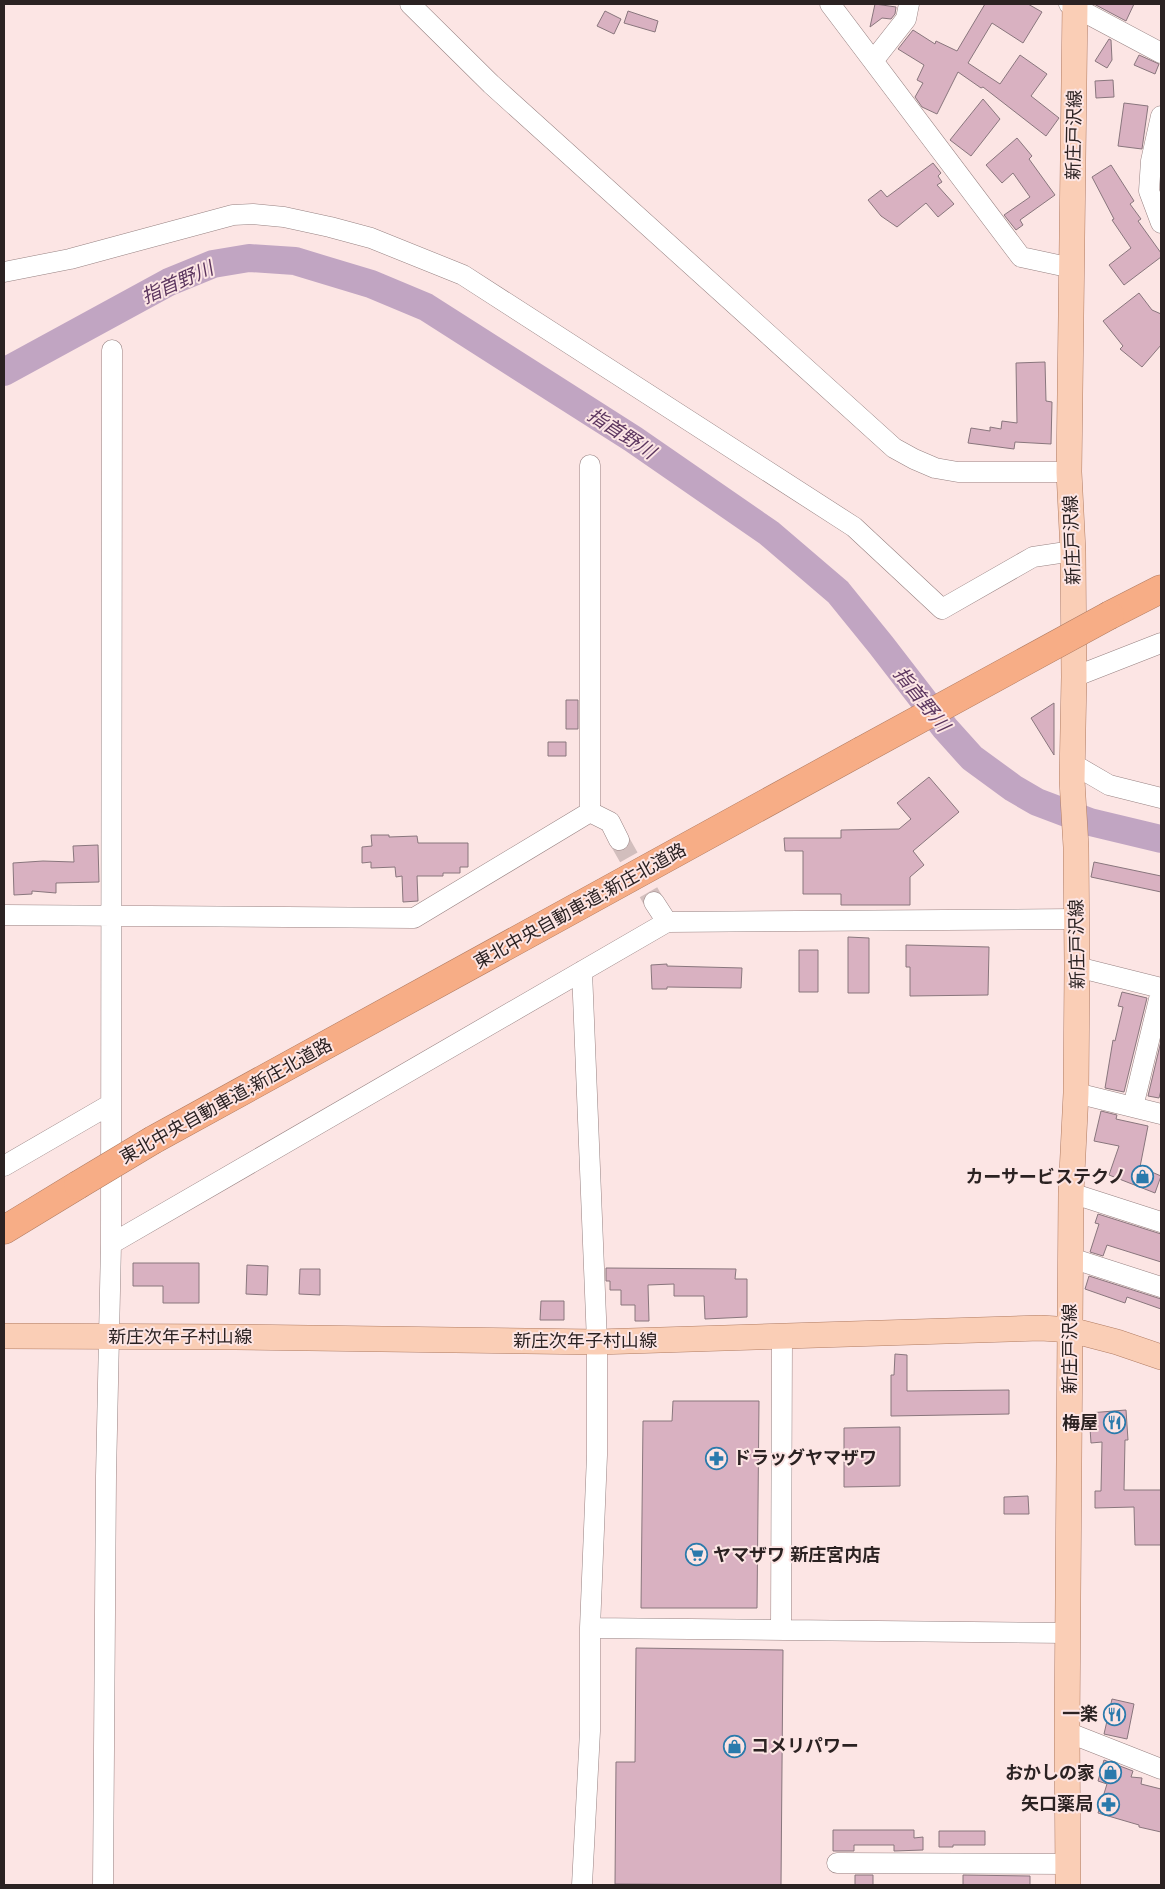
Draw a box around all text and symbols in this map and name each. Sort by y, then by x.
street label: 新庄戸沢線 [1062,90,1085,180]
water label: 指首野川 [138,256,218,308]
water label: 指首野川 [584,403,662,465]
street label: 新庄戸沢線 [1059,495,1084,585]
water label: 指首野川 [889,663,956,738]
street label: 東北中央自動車道;新庄北道路 [470,838,690,973]
street label: 新庄戸沢線 [1065,899,1088,989]
street label: 東北中央自動車道;新庄北道路 [116,1033,336,1168]
shop icon: カーサービステクノ [1130,1165,1154,1189]
place label: カーサービステクノ [965,1166,1126,1187]
street label: 新庄戸沢線 [1059,1304,1080,1394]
street label: 新庄次年子村山線 [108,1326,252,1347]
street label: 新庄次年子村山線 [513,1330,657,1351]
restaurant icon: 梅屋 [1102,1411,1126,1435]
place label: 梅屋 [1062,1412,1098,1433]
pharmacy icon: ドラッグヤマザワ [705,1446,729,1470]
place label: ドラッグヤマザワ [733,1447,877,1468]
supermarket icon: ヤマザワ 新庄宮内店 [685,1543,709,1567]
place label: ヤマザワ 新庄宮内店 [713,1544,880,1565]
restaurant icon: 一楽 [1102,1702,1126,1726]
place label: 一楽 [1062,1703,1098,1724]
shop icon: コメリパワー [723,1734,747,1758]
place label: コメリパワー [751,1735,859,1756]
shop icon: おかしの家 [1099,1761,1123,1785]
place label: おかしの家 [1005,1762,1095,1783]
pharmacy icon: 矢口薬局 [1097,1792,1121,1816]
place label: 矢口薬局 [1021,1793,1093,1814]

